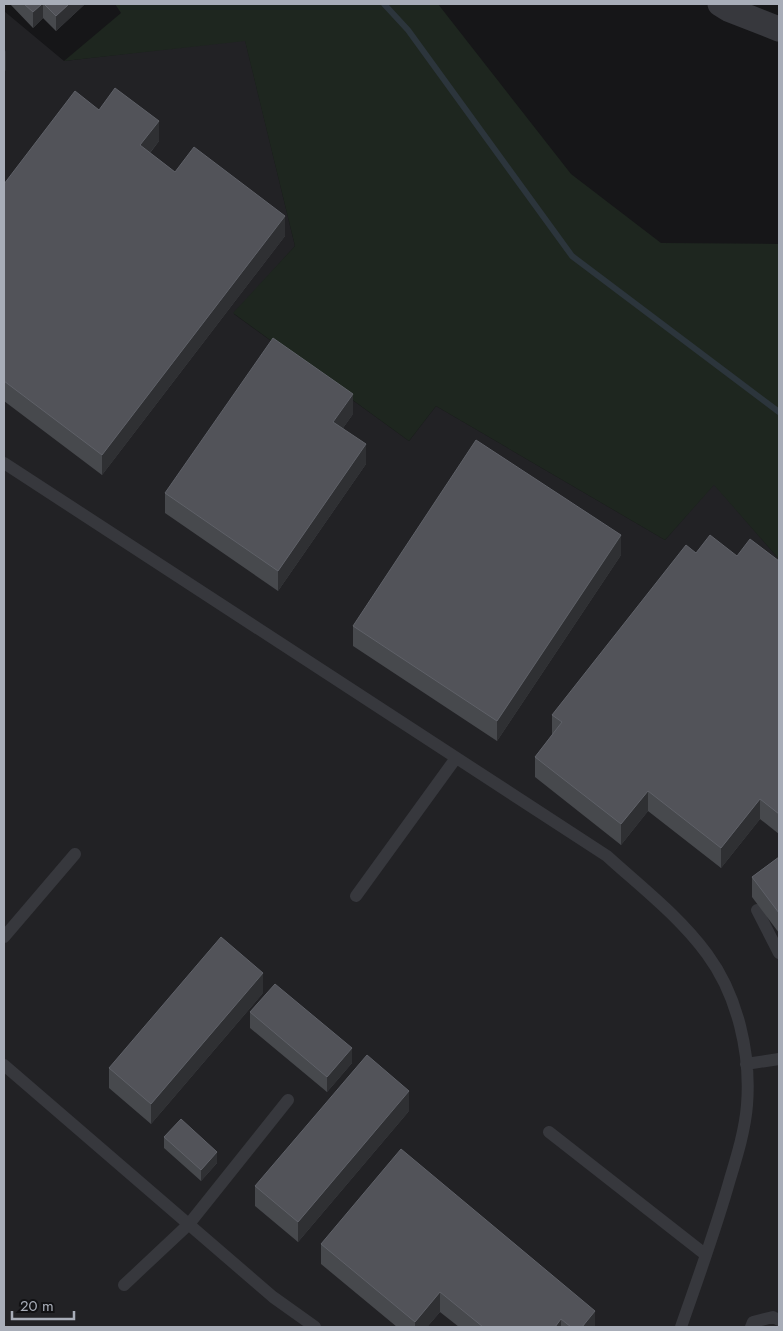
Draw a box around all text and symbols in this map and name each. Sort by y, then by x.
scale bar [12,1288,75,1320]
text: 20 m [20,1295,54,1317]

